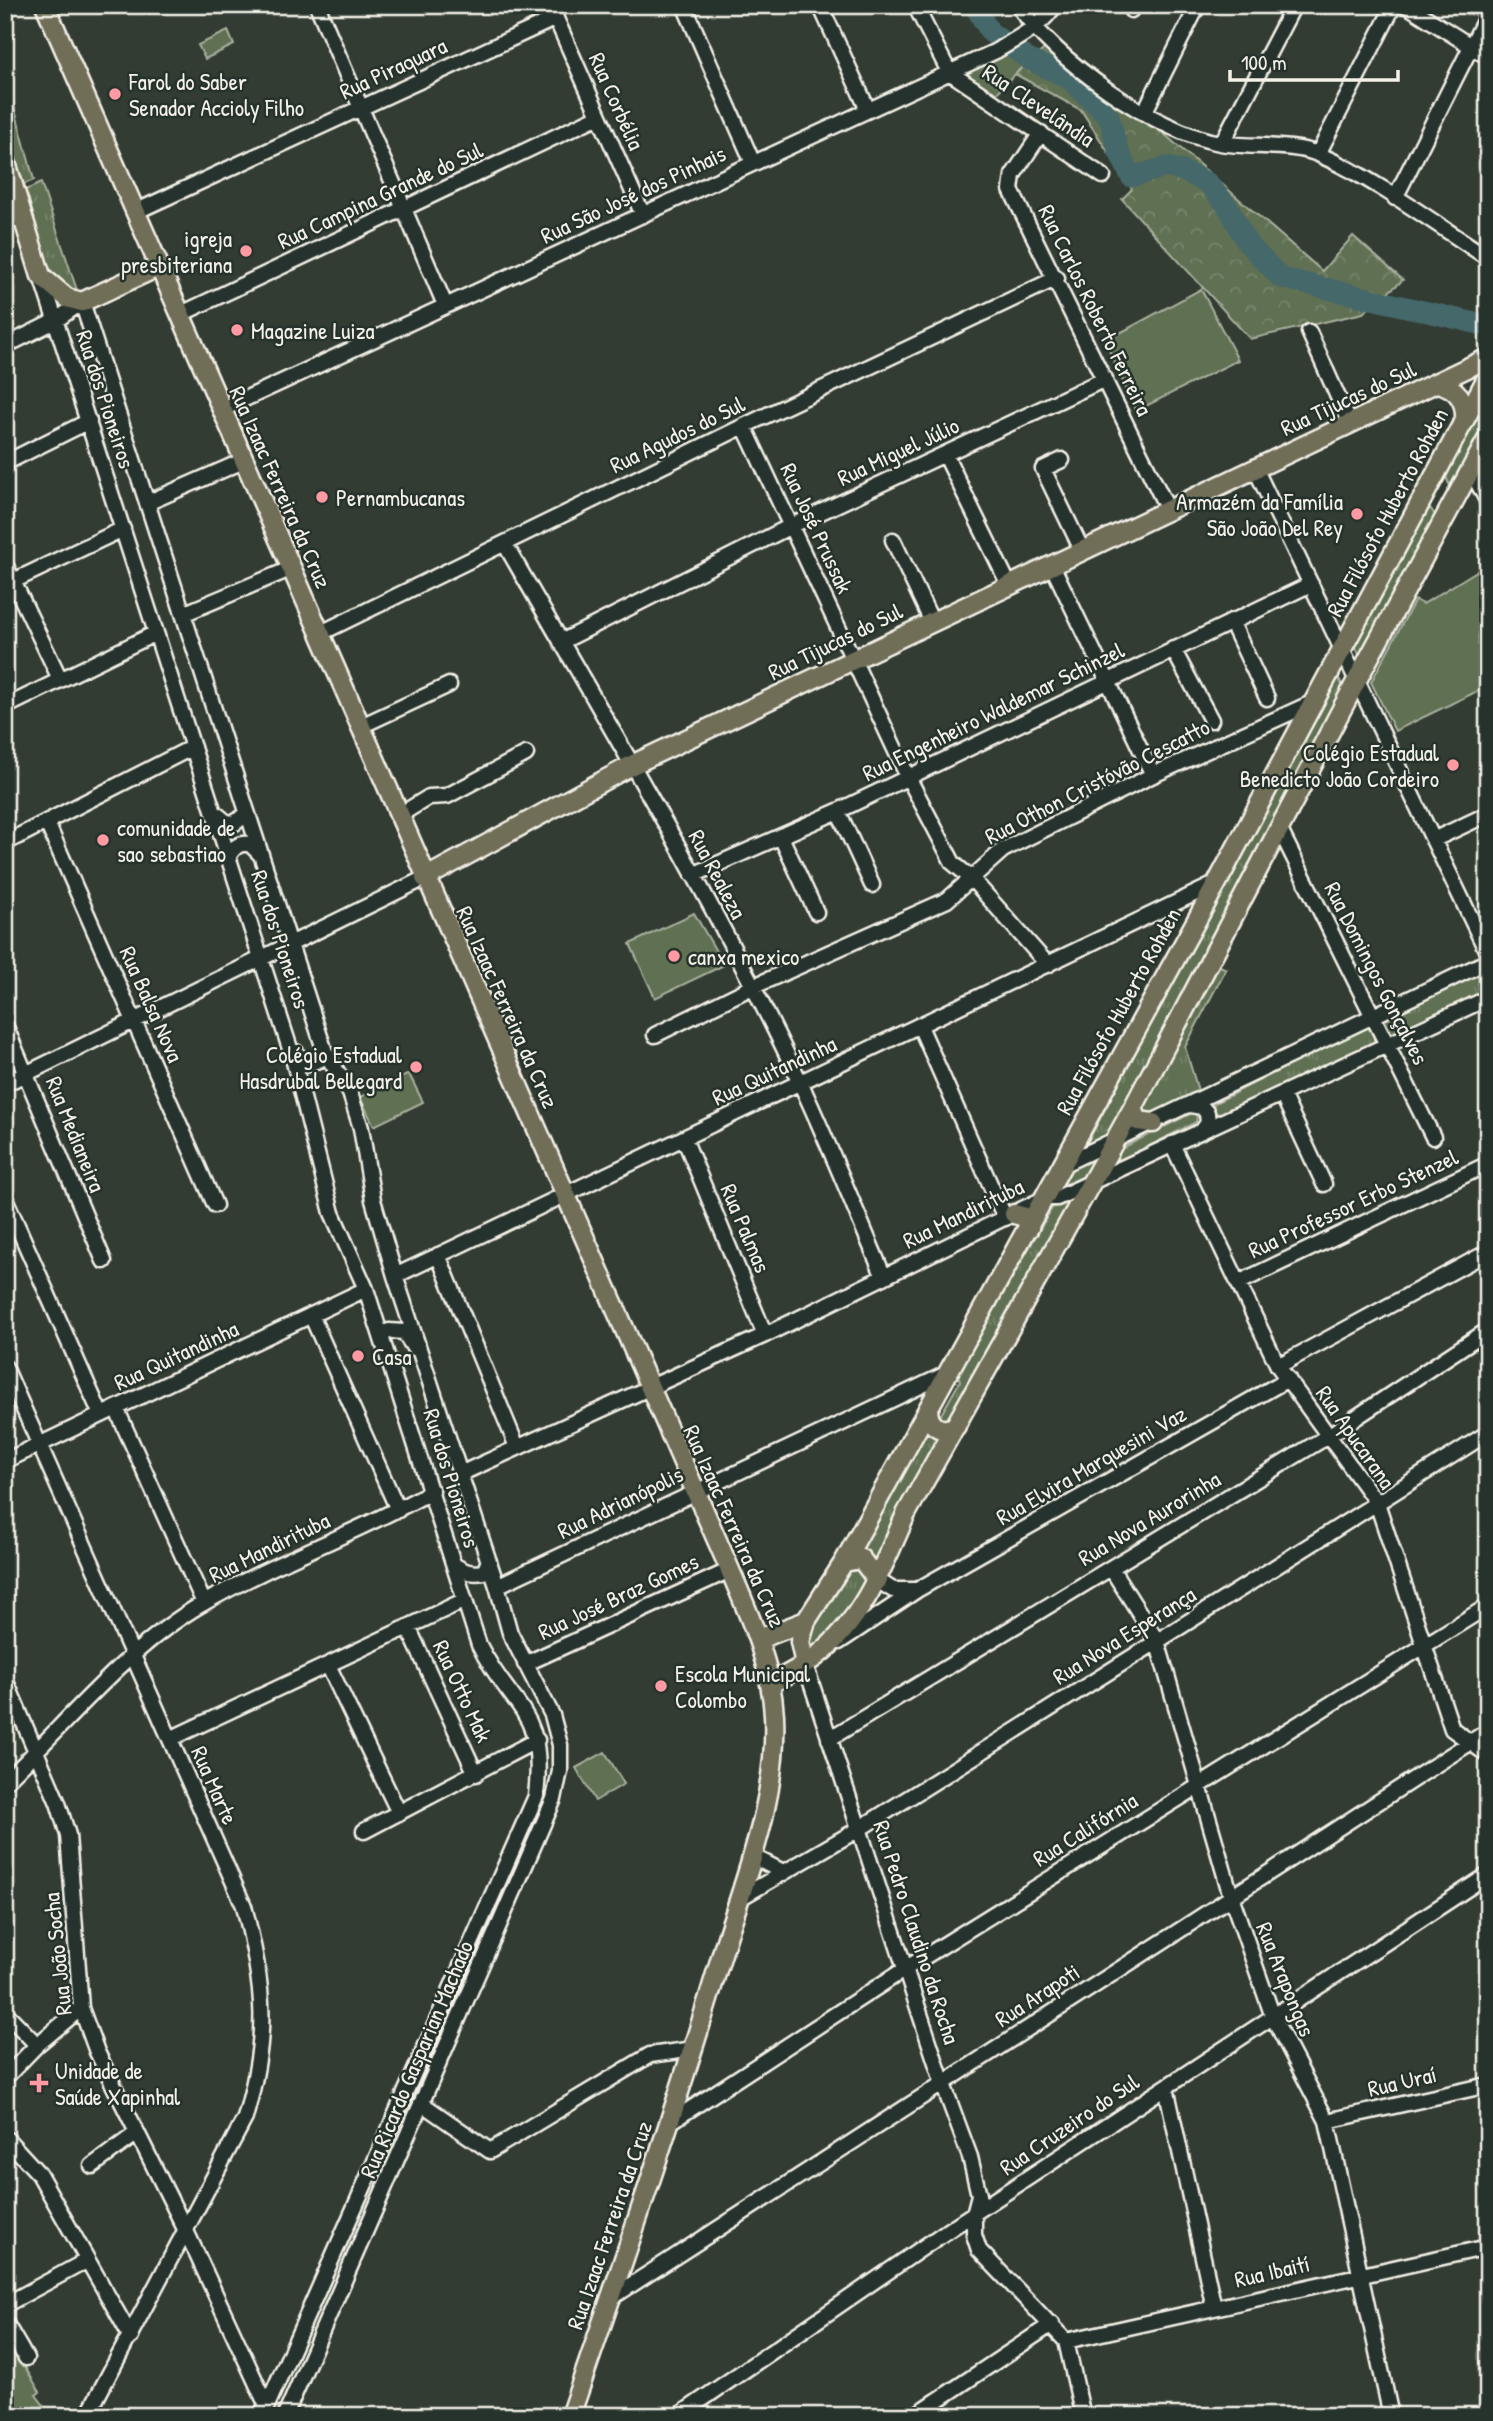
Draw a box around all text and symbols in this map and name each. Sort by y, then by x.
street label: Rua Piraquara [334,30,452,106]
scale bar [1230,38,1398,82]
street label: Rua Corbélia [582,47,652,155]
text: 100 m [1241,48,1287,77]
street label: Rua Clevelândia [977,56,1101,154]
place label: Farol do Saber Senador Accioly Filho [128,66,304,123]
marker: Farol do Saber Senador Accioly Filho [107,86,123,102]
street label: Rua Campina Grande do Sul [272,133,488,256]
street label: Rua São José dos Pinhais [535,137,731,250]
street label: Rua Carlos Roberto Ferreira [1031,199,1161,421]
place label: igreja presbiteriana [121,223,232,280]
marker: igreja presbiteriana [238,243,254,259]
place label: Magazine Luiza [251,315,375,346]
marker: Magazine Luiza [229,322,245,338]
street label: Rua dos Pioneiros [69,326,143,472]
street label: Rua Tijucas do Sul [1275,353,1421,443]
street label: Rua Izaac Ferreira da Cruz [222,381,340,593]
street label: Rua Agudos do Sul [604,388,750,480]
street label: Rua Filósofo Huberto Rohden [1319,402,1455,622]
street label: Rua Miguel Júlio [832,409,964,493]
street label: Rua José Prussak [773,458,861,599]
place label: Pernambucanas [336,482,465,513]
place label: Armazém da Família São João Del Rey [1176,486,1343,543]
marker: Pernambucanas [314,489,330,505]
marker: Armazém da Família São João Del Rey [1349,506,1365,522]
street label: Rua Tijucas do Sul [763,595,908,687]
street label: Rua Engenheiro Waldemar Schinzel [857,634,1130,788]
street label: Rua Othon Cristóvão Cescatto [979,711,1215,851]
place label: Colégio Estadual Benedicto João Cordeiro [1240,737,1440,794]
marker: Colégio Estadual Benedicto João Cordeiro [1445,757,1461,773]
place label: comunidade de sao sebastiao [117,812,235,869]
street label: Rua Realeza [682,824,754,924]
marker: comunidade de sao sebastiao [95,832,111,848]
street label: Rua dos Pioneiros [244,866,318,1012]
street label: Rua Domingos Gonçalves [1318,876,1436,1070]
street label: Rua Izaac Ferreira da Cruz [449,901,567,1113]
street label: Rua Filósofo Huberto Rohden [1048,902,1188,1120]
street label: Rua Balsa Nova [113,941,191,1067]
place label: canxa mexico [688,941,799,972]
marker: canxa mexico [666,948,682,964]
street label: Rua Quitandinha [707,1028,841,1112]
place label: Colégio Estadual Hasdrubal Bellegard [239,1039,403,1096]
marker: Colégio Estadual Hasdrubal Bellegard [408,1059,424,1075]
street label: Rua Medianeira [39,1071,113,1197]
street label: Rua Professor Erbo Stenzel [1243,1140,1464,1265]
street label: Rua Mandirituba [897,1170,1029,1256]
street label: Rua Palmas [713,1179,779,1277]
street label: Rua Quitandinha [109,1313,243,1397]
place label: Casa [372,1341,412,1372]
marker: Casa [350,1348,366,1364]
street label: Rua Apucarana [1309,1379,1403,1495]
street label: Rua Elvira Marquesini Vaz [990,1398,1192,1532]
street label: Rua dos Pioneiros [416,1405,488,1551]
street label: Rua Izaac Ferreira da Cruz [676,1420,794,1632]
street label: Rua Adrianópolis [552,1458,688,1546]
street label: Rua Nova Aurorinha [1072,1463,1226,1573]
street label: Rua Mandirituba [203,1504,335,1590]
street label: Rua José Braz Gomes [533,1545,703,1647]
street label: Rua Nova Esperança [1047,1579,1201,1691]
street label: Rua Otto Mak [426,1635,500,1748]
place label: Escola Municipal Colombo [675,1658,811,1715]
marker: Escola Municipal Colombo [653,1678,669,1694]
street label: Rua Marte [184,1741,246,1829]
street label: Rua Califórnia [1027,1785,1143,1873]
street label: Rua Pedro Claudino da Rocha [866,1816,968,2048]
street label: Rua João Socha [35,1891,79,2017]
street label: Rua Arapongas [1249,1917,1323,2041]
street label: Rua Ricardo Gasparian Machado [352,1936,480,2182]
street label: Rua Arapoti [989,1956,1085,2034]
place label: Unidade de Saúde Xapinhal [55,2055,181,2112]
street label: Rua Uraí [1365,2058,1439,2104]
street label: Rua Cruzeiro do Sul [993,2065,1145,2182]
marker: Unidade de Saúde Xapinhal [29,2073,49,2093]
street label: Rua Izaac Ferreira da Cruz [559,2117,659,2333]
street label: Rua Ibaití [1231,2247,1313,2295]

